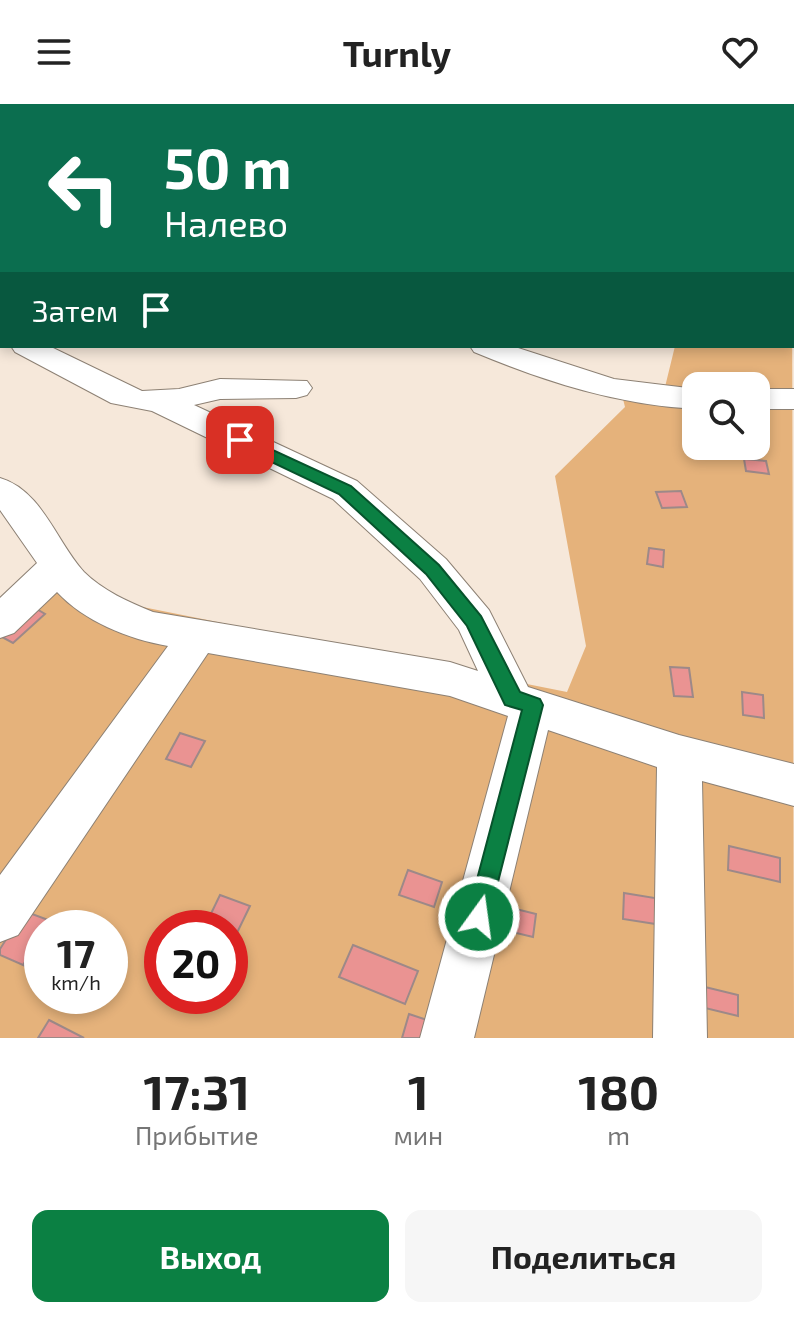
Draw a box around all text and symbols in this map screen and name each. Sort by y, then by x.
icon: menu [32,30,76,74]
icon: heart [718,30,762,74]
text: Turnly [343,31,451,74]
text: 50 m [164,133,292,200]
icon: left [32,136,136,240]
text: Налево [164,201,288,244]
icon: arrive [134,288,178,332]
text: Затем [32,292,118,328]
map controls [682,372,770,460]
button: search [682,372,770,460]
pin [206,406,274,474]
icon: arrive [218,418,262,462]
position arrow [437,875,521,959]
speed limit sign: 20 [144,910,248,1014]
text: 17 [57,928,95,976]
text: km/h [51,970,101,994]
text: 17:31 [144,1062,250,1120]
text: 1 [408,1062,429,1120]
text: 180 [578,1062,659,1120]
text: Прибытие [135,1119,258,1150]
text: мин [393,1119,443,1150]
text: m [607,1119,630,1150]
button: Выход [32,1210,389,1302]
button: Поделиться [405,1210,762,1302]

